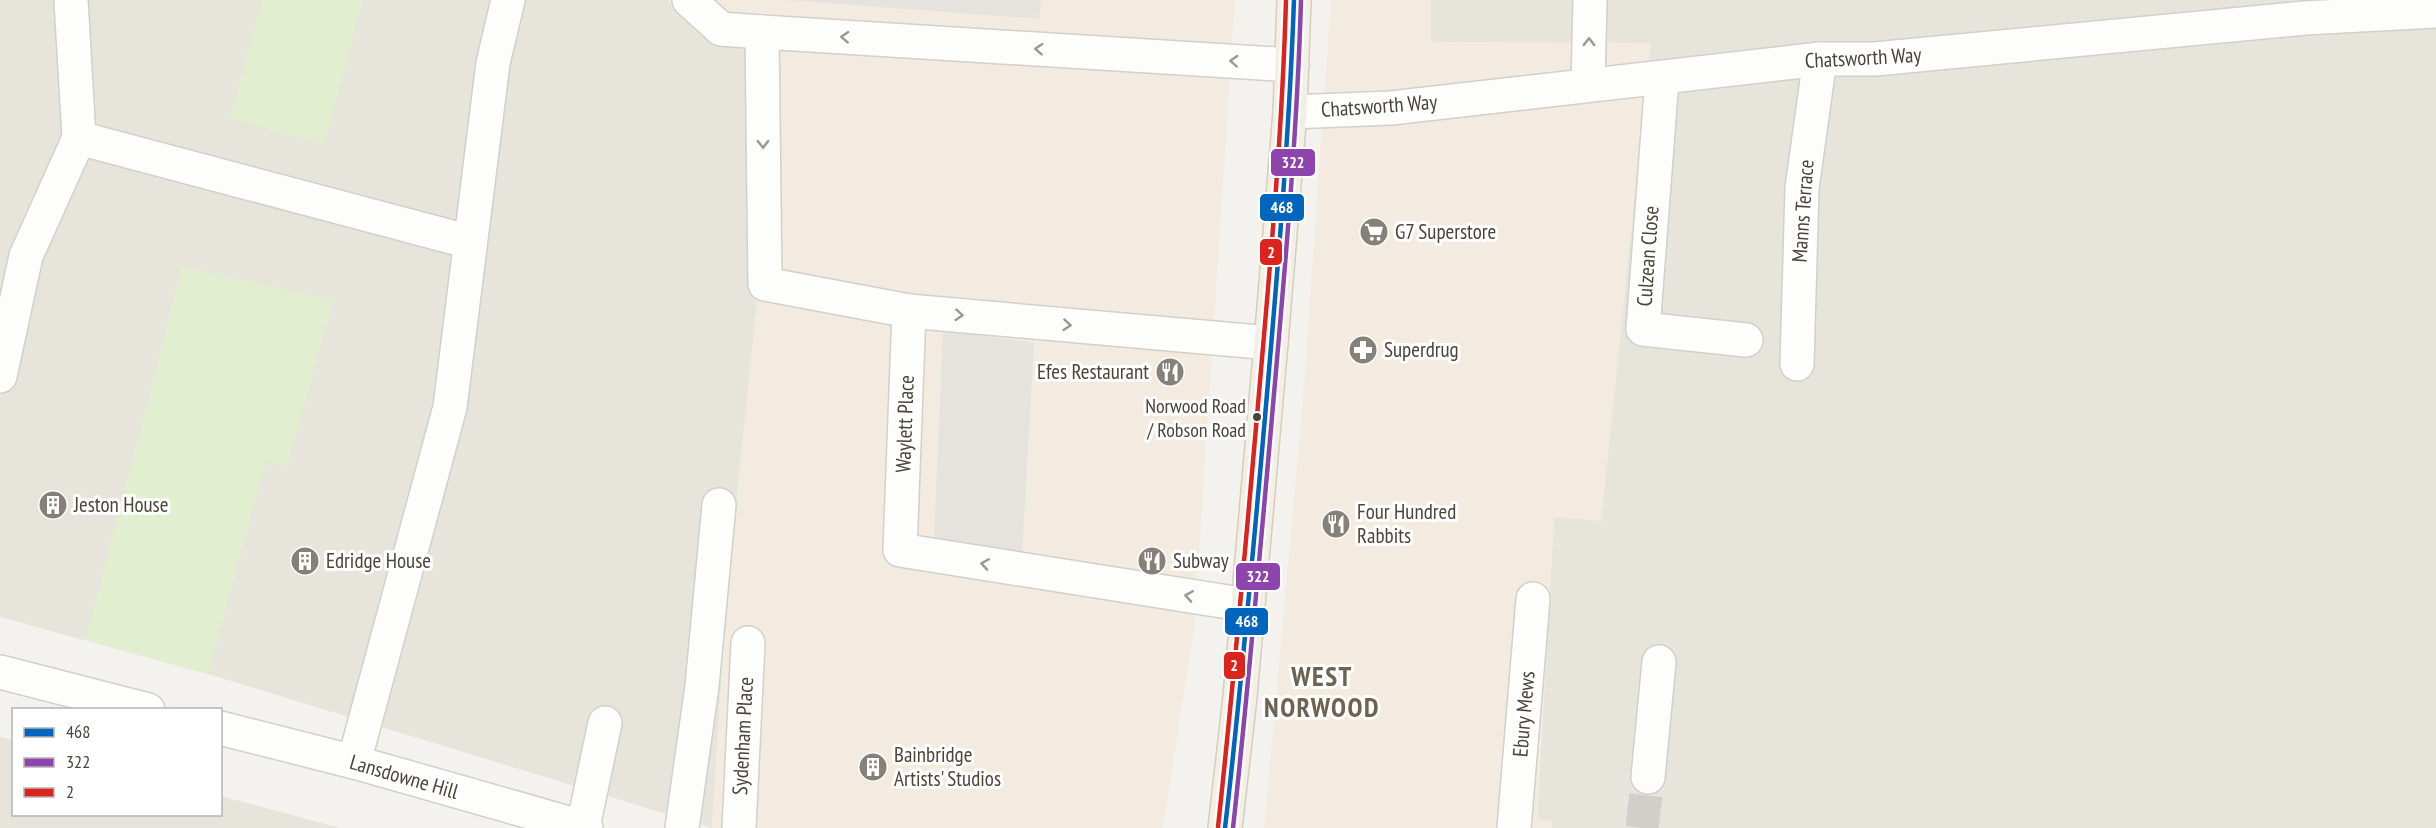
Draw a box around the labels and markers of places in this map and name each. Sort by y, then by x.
supermarket icon: G7 Superstore [1358,216,1390,248]
place label: G7 Superstore [1395,218,1496,245]
pharmacy icon: Superdrug [1347,334,1379,366]
place label: Superdrug [1384,336,1459,363]
restaurant icon: Efes Restaurant [1154,356,1186,388]
place label: Efes Restaurant [1037,358,1149,385]
place label: Norwood Road / Robson Road [1145,393,1246,443]
marker: Norwood Road / Robson Road [1251,411,1263,423]
building icon: Jeston House [37,489,69,521]
place label: Jeston House [73,491,168,518]
place label: Four Hundred Rabbits [1357,498,1456,549]
restaurant icon: Four Hundred Rabbits [1320,508,1352,540]
building icon: Edridge House [289,545,321,577]
restaurant icon: Subway [1136,545,1168,577]
place label: Edridge House [326,547,431,574]
place label: Subway [1173,547,1229,574]
place label: Bainbridge Artists' Studios [894,741,1001,792]
building icon: Bainbridge Artists' Studios [857,751,889,783]

